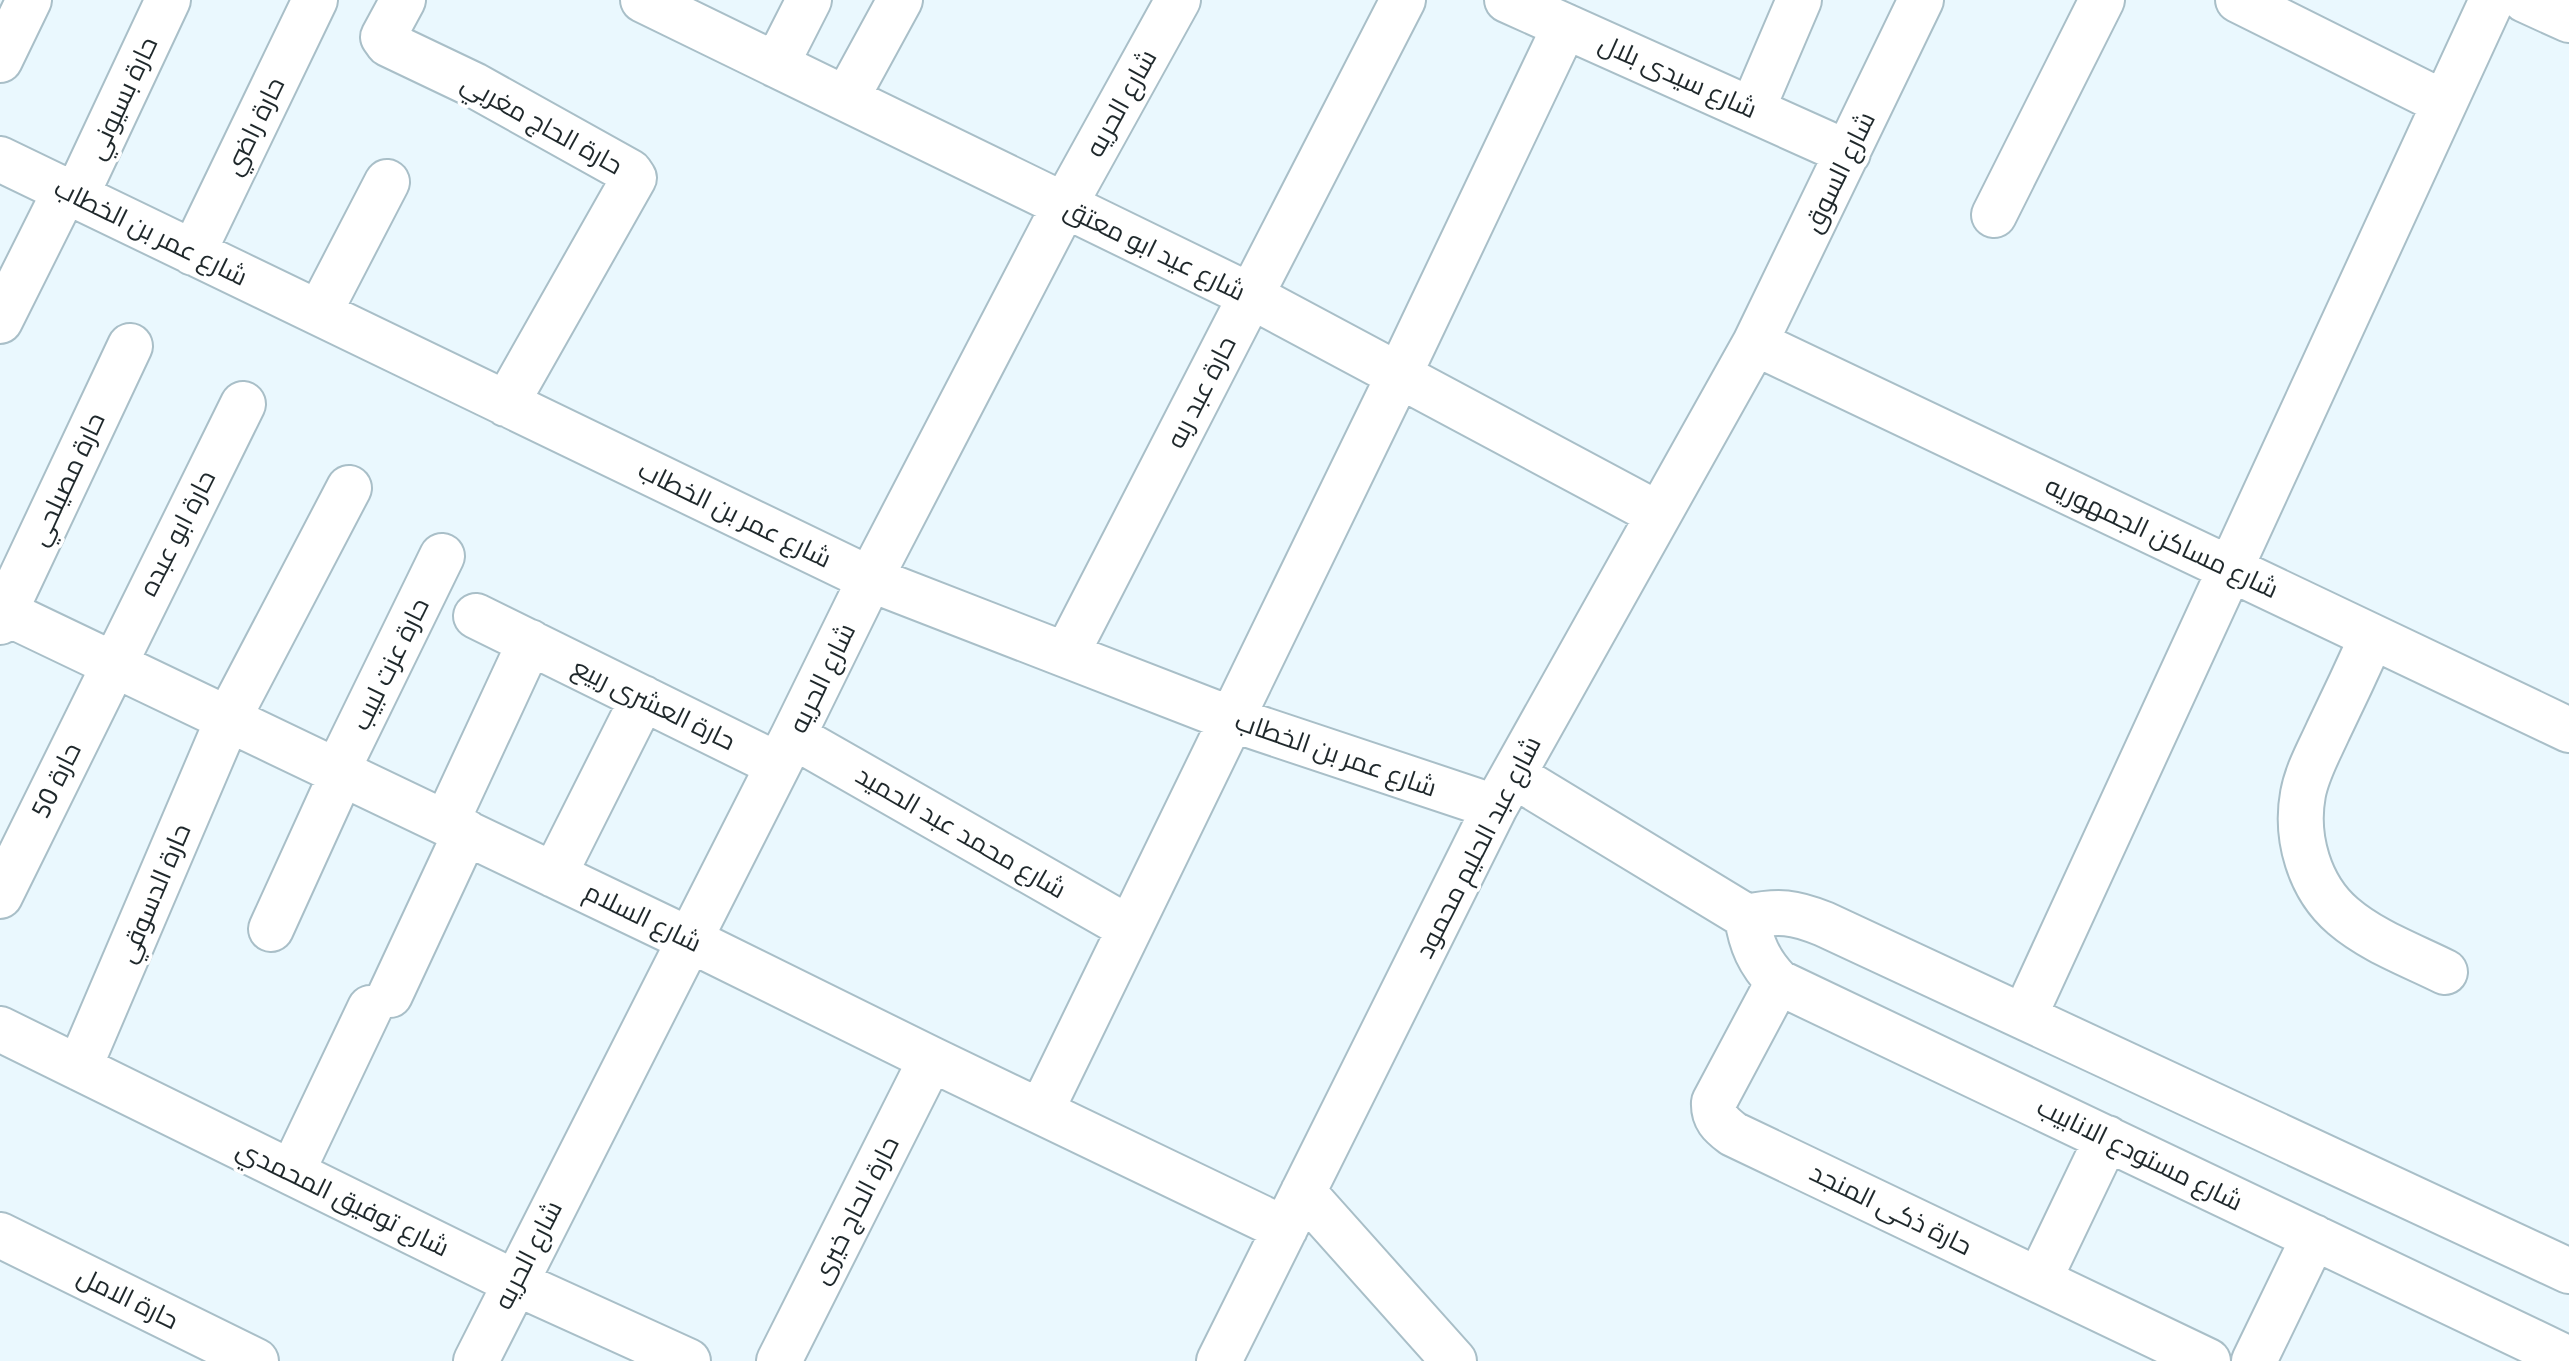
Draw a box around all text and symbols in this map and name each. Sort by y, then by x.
street label: شارع سيدى بلال [1593,26,1763,126]
street label: حارة بسيوني [79,31,169,167]
street label: شارع الحريه [1078,43,1164,163]
street label: حارة الحاج مغربي [453,66,629,186]
street label: حارة راضي [216,71,294,182]
street label: شارع السوق [1795,106,1883,238]
street label: شارع عمر بن الخطاب [49,170,253,294]
street label: شارع عيد ابو معتق [1059,191,1251,309]
street label: حارة عبد ربه [1158,330,1242,453]
street label: حارة مصيلحي [21,407,116,553]
street label: شارع عمر بن الخطاب [633,452,837,576]
street label: حارة ابو عبده [131,464,221,601]
street label: شارع مساكن الجمهوريه [2040,468,2284,606]
street label: حارة عزت لبيب [343,592,435,735]
street label: شارع الحريه [781,618,863,738]
street label: حارة العشرى ربيع [567,650,741,758]
street label: شارع عمر بن الخطاب [1231,704,1441,804]
street label: شارع عبد الحليم محمود [1407,730,1550,964]
street label: حارة 50 [23,737,87,822]
street label: شارع محمد عبد الحميد [850,758,1072,906]
street label: حارة الدسوقي [109,818,202,969]
street label: شارع السلام [578,874,707,961]
street label: شارع مستودع الانابيب [2032,1089,2248,1219]
street label: حارة الحاج خيرى [803,1130,907,1290]
street label: شارع توفيق المحمدي [230,1132,455,1267]
street label: حارة ذكى المنجد [1805,1155,1978,1262]
street label: شارع الحريه [486,1195,570,1315]
street label: حارة الامل [72,1259,184,1336]

